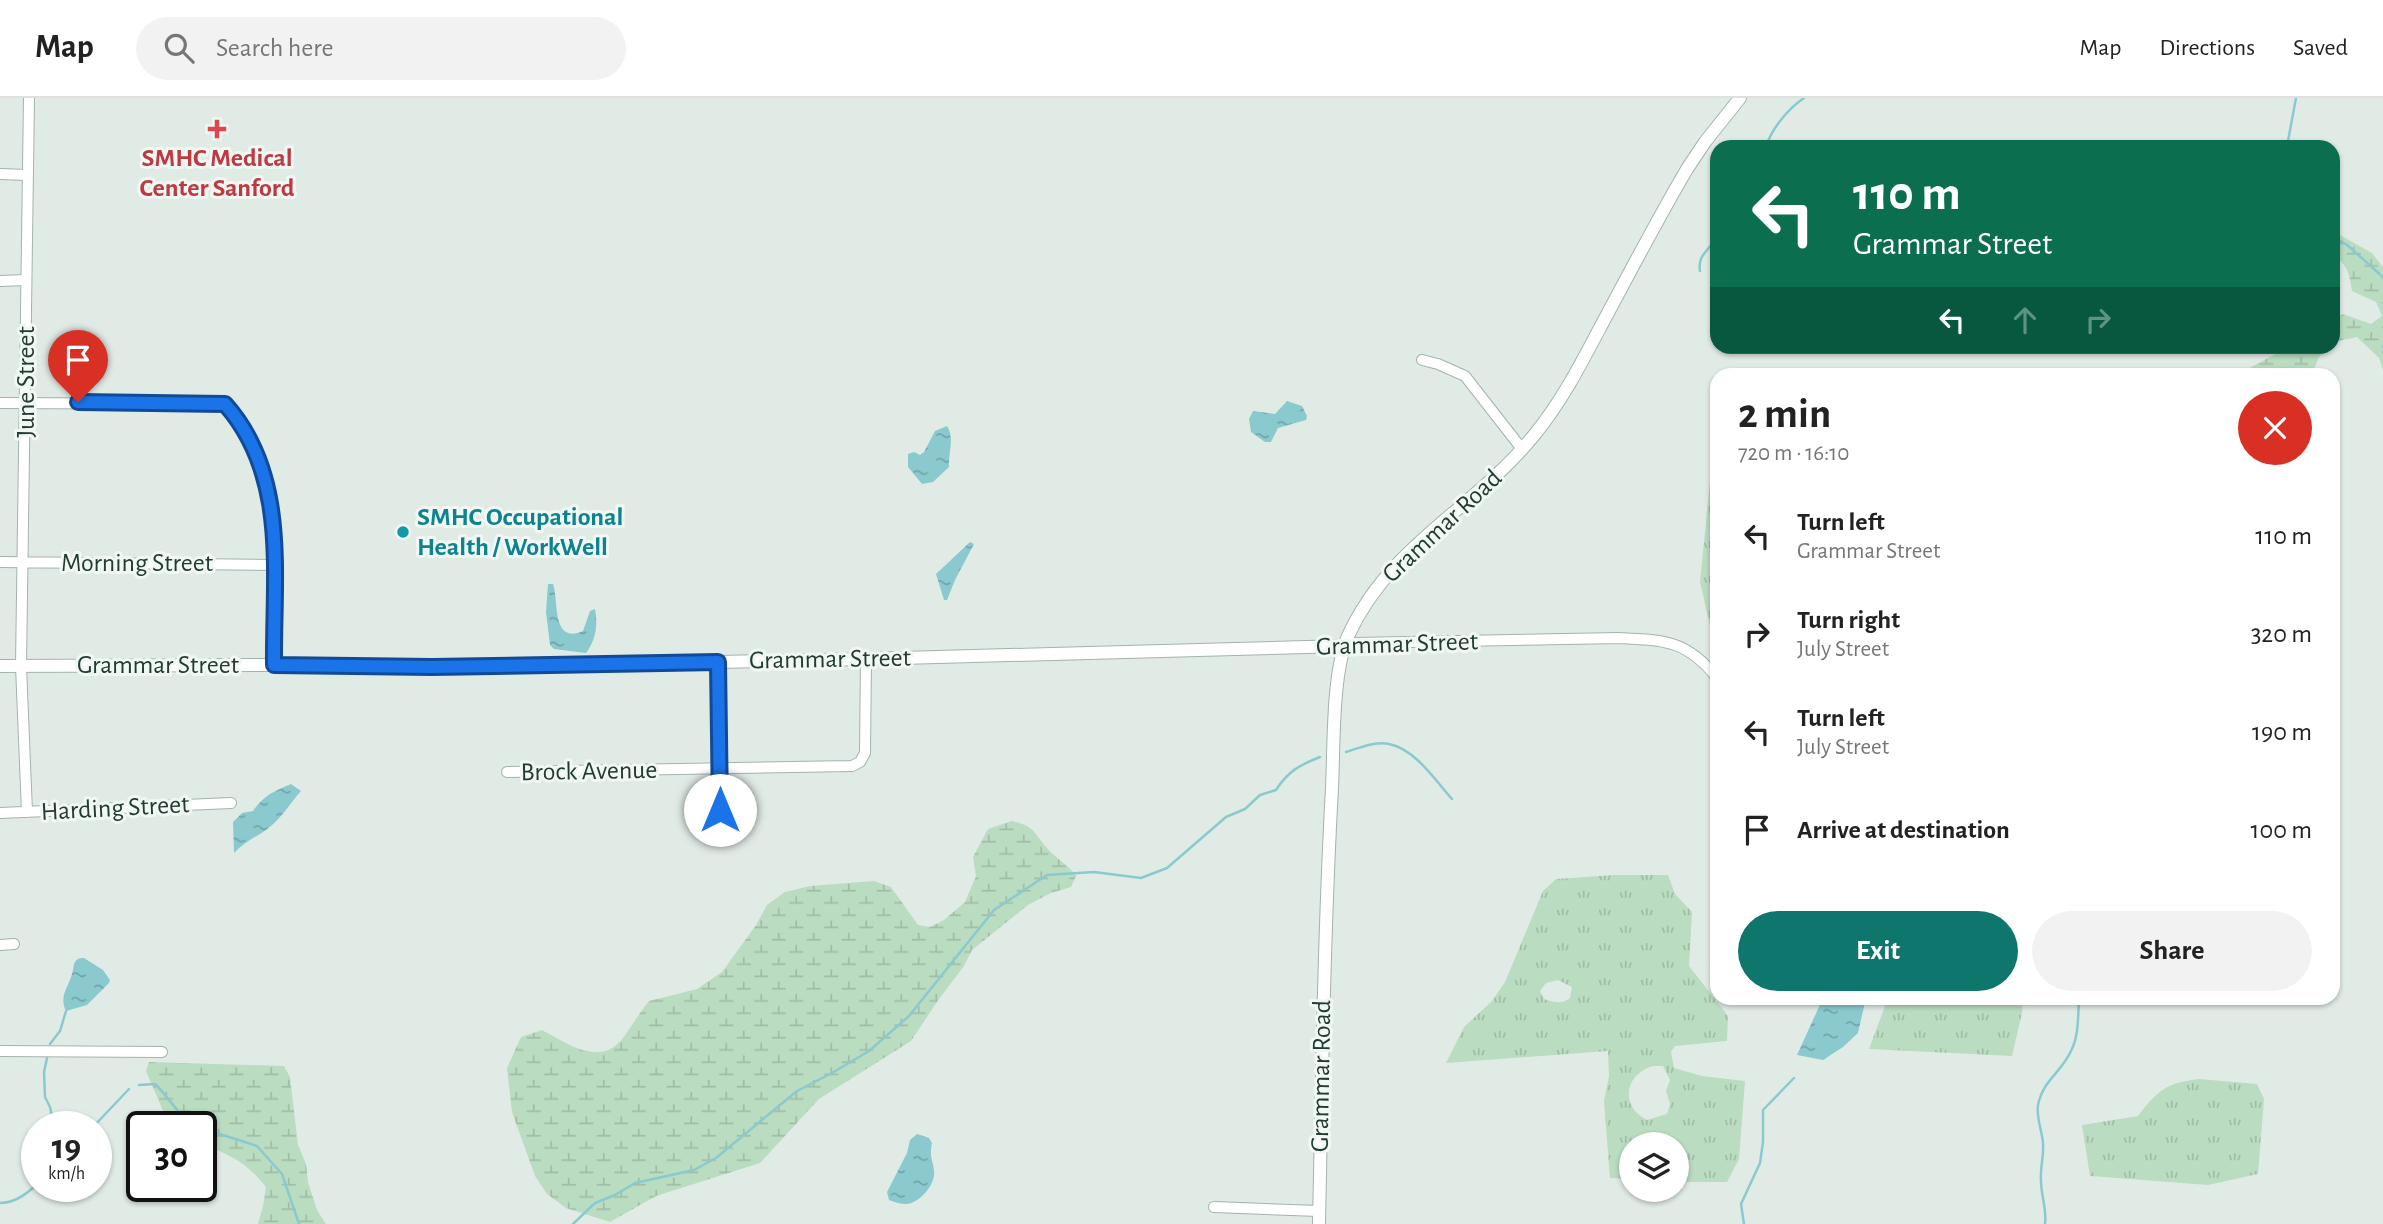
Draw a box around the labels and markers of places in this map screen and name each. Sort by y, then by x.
marker: SMHC Medical Center Sanford [207,119,227,139]
place label: SMHC Medical Center Sanford [140,145,295,201]
pin [48,330,108,402]
place label: SMHC Occupational Health / WorkWell [417,504,623,560]
marker: SMHC Occupational Health / WorkWell [395,524,411,540]

